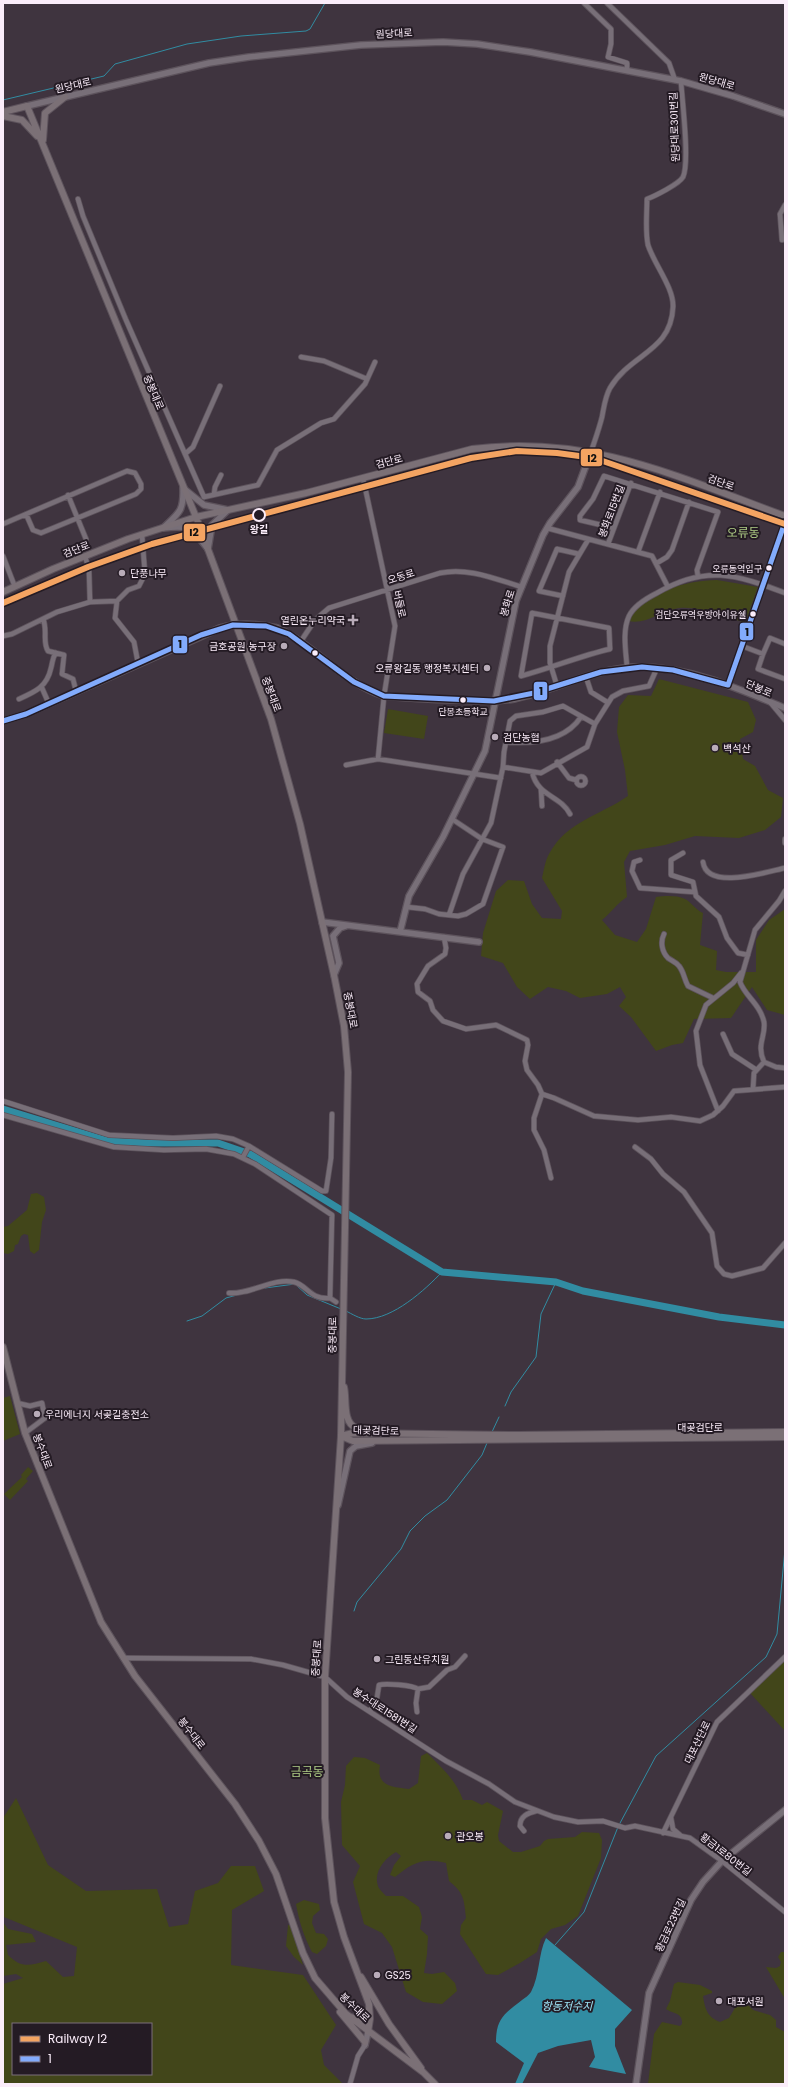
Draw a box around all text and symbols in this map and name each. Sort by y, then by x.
street label: 원당대로 [375,25,413,42]
street label: 원당대로 [697,69,737,94]
street label: 원당대로 [53,74,93,97]
street label: 원당대로301번길 [666,91,683,163]
street label: 중봉대로 [139,372,168,412]
line badge: I2 [580,448,603,467]
text: I2 [587,450,597,466]
street label: 검단로 [374,451,404,472]
street label: 검단로 [705,471,736,494]
street label: 봉화로15번길 [595,483,628,540]
marker: 왕길 [252,508,266,522]
place label: 왕길 [250,522,268,537]
line badge: I2 [183,523,206,542]
text: I2 [189,524,199,540]
district label: 오류동 [726,524,760,541]
street label: 검단로 [61,538,92,561]
place label: 오류동역입구 [712,563,763,575]
marker: 오류동역입구 [764,563,774,573]
street label: 오동로 [386,565,417,588]
place label: 단풍나무 [130,566,167,581]
marker: 단풍나무 [117,568,127,578]
street label: 봉화로 [496,588,519,619]
street label: 버들로 [389,589,410,619]
place label: 검단오류역우방아이유쉘 [655,609,746,621]
marker: 검단오류역우방아이유쉘 [748,609,758,619]
place label: 열린온누리약국 [281,613,345,628]
marker: 열린온누리약국 [348,615,358,625]
line badge: 1 [739,622,754,641]
text: 1 [745,624,749,640]
line badge: 1 [172,635,188,654]
text: 1 [178,636,182,652]
place label: 금호공원 농구장 [209,639,276,654]
marker: 금호공원 농구장 [279,641,289,651]
unlabelled marker [310,648,320,658]
place label: 오류왕길동 행정복지센터 [375,661,479,676]
marker: 오류왕길동 행정복지센터 [482,663,492,673]
street label: 중봉대로 [258,674,285,714]
street label: 단봉로 [743,676,774,701]
line badge: 1 [533,681,548,701]
text: 1 [539,683,543,699]
marker: 단봉초등학교 [458,695,468,705]
place label: 단봉초등학교 [438,706,488,718]
place label: 검단농협 [503,730,540,745]
marker: 검단농협 [490,732,500,742]
place label: 백석산 [723,741,751,756]
marker: 백석산 [710,743,720,753]
street label: 중봉대로 [340,991,361,1030]
street label: 중봉대로 [325,1316,340,1354]
place label: 우리에너지 서곶길충전소 [45,1407,149,1422]
marker: 우리에너지 서곶길충전소 [32,1409,42,1419]
street label: 대곶검단로 [677,1420,723,1435]
street label: 대곶검단로 [353,1422,399,1439]
street label: 봉수대로 [29,1431,56,1471]
street label: 중봉대로 [308,1639,325,1677]
place label: 그린동산유치원 [385,1652,449,1667]
marker: 그린동산유치원 [372,1654,382,1664]
street label: 봉수대로1581번길 [350,1684,420,1737]
street label: 봉수대로 [174,1714,209,1752]
street label: 대포산단로 [681,1718,714,1766]
district label: 금곡동 [290,1763,324,1780]
place label: 관오봉 [456,1829,484,1844]
street label: 황금1로80번길 [697,1829,755,1879]
marker: 관오봉 [443,1831,453,1841]
street label: 황금로23번길 [651,1896,689,1955]
place label: GS25 [385,1968,411,1983]
marker: GS25 [372,1970,382,1980]
street label: 봉수대로 [336,1989,373,2025]
place label: 대포서원 [727,1994,764,2009]
marker: 대포서원 [714,1996,724,2006]
water label: 항동저수지 [542,1998,593,2014]
legend [12,2023,152,2075]
text: Railway I2 [48,2030,107,2047]
text: 1 [48,2050,52,2067]

